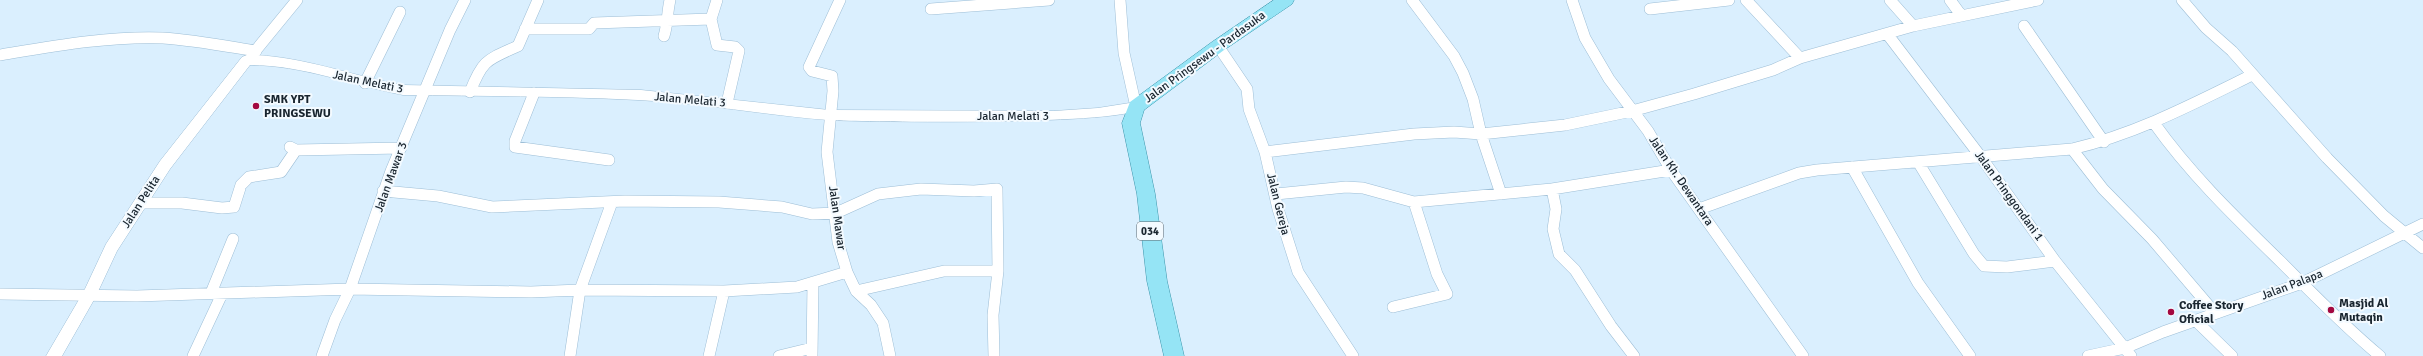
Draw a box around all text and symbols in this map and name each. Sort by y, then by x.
street label: Jalan Pringsewu - Pardasuka [1141,8,1269,106]
street label: Jalan Melati 3 [331,67,405,97]
street label: Jalan Melati 3 [654,89,726,111]
place label: SMK YPT PRINGSEWU [264,92,331,121]
marker: SMK YPT PRINGSEWU [251,101,261,111]
street label: Jalan Melati 3 [977,109,1049,124]
street label: Jalan Kh. Dewantara [1645,133,1717,229]
street label: Jalan Mawar 3 [371,140,411,214]
street label: Jalan Pringgondani 1 [1971,148,2047,244]
street label: Jalan Gereja [1263,171,1293,237]
street label: Jalan Pelita [119,173,163,231]
street label: Jalan Mawar [825,185,849,252]
road number: 034 [1137,222,1163,240]
street label: Jalan Palapa [2259,266,2325,304]
place label: Masjid Al Mutaqin [2339,296,2388,325]
place label: Coffee Story Oficial [2179,298,2244,327]
marker: Masjid Al Mutaqin [2326,305,2336,315]
marker: Coffee Story Oficial [2166,307,2176,317]

